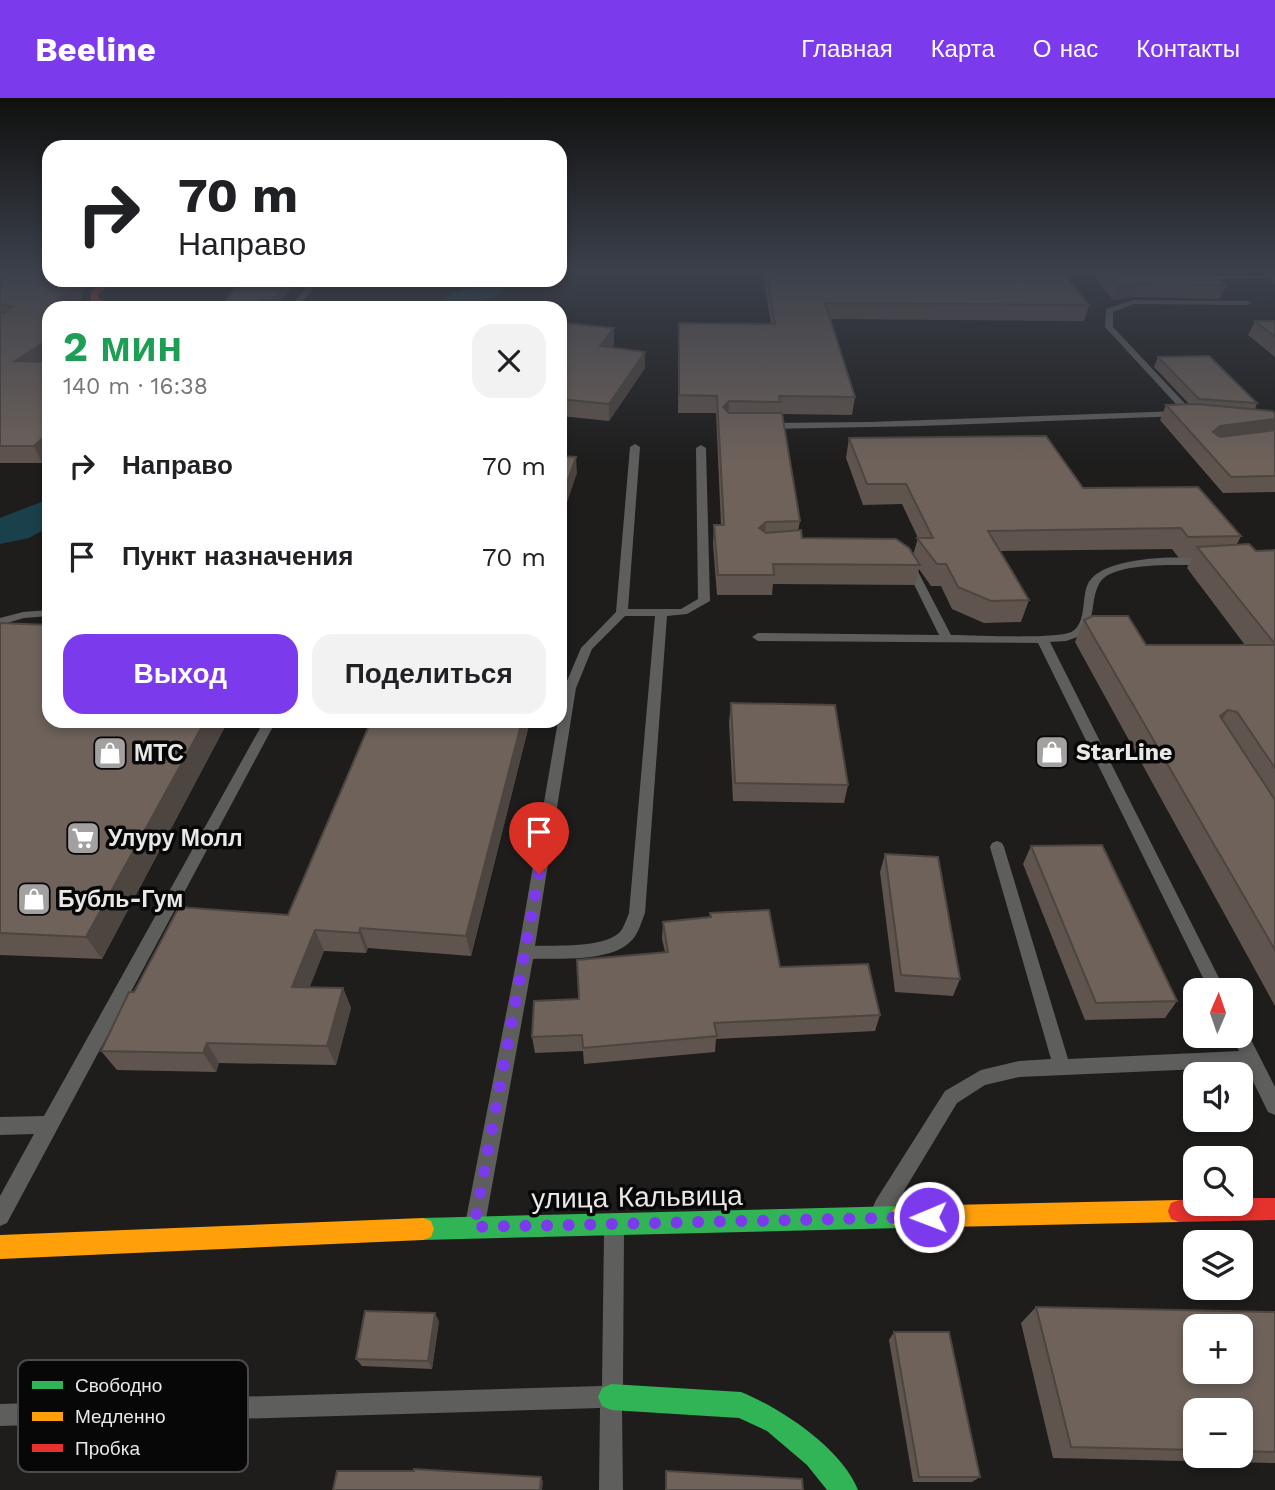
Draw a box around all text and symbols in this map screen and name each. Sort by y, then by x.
text: Beeline [35,30,156,69]
text: Главная [801,35,893,63]
text: Карта [931,35,995,63]
text: О нас [1033,35,1098,63]
text: Контакты [1136,35,1240,63]
text: 70 m [178,166,298,224]
icon: right [63,168,154,259]
text: Направо [178,225,306,263]
text: 2 мин [63,322,182,371]
button: close [472,324,546,398]
text: 140 m · 16:38 [63,373,208,400]
icon: right [63,447,101,485]
text: Направо [122,450,233,480]
text: 70 m [482,451,546,481]
icon: arrive [63,538,101,576]
text: Пункт назначения [122,541,353,571]
text: 70 m [482,542,546,572]
button: Выход [63,634,298,714]
button: Поделиться [312,634,546,714]
shop icon: StarLine [1033,733,1071,771]
shop icon: МТС [91,734,129,772]
place label: StarLine [1076,739,1172,766]
place label: МТС [134,740,184,767]
pin [509,802,569,874]
icon: arrive [520,813,558,851]
supermarket icon: Улуру Молл [64,819,102,857]
place label: Улуру Молл [108,825,243,852]
shop icon: Бубль-Гум [15,880,53,918]
place label: Бубль-Гум [58,886,183,913]
north arrow [1183,978,1253,1048]
map controls [1183,978,1253,1468]
button: sound [1183,1062,1253,1132]
button: search [1183,1146,1253,1216]
street label: улица Кальвица [531,1179,743,1215]
position arrow [892,1180,966,1254]
button: layers [1183,1230,1253,1300]
button: + [1183,1314,1253,1384]
legend [18,1360,248,1472]
text: Свободно [75,1374,162,1397]
button: − [1183,1398,1253,1468]
text: Медленно [75,1405,165,1428]
text: Пробка [75,1437,140,1460]

